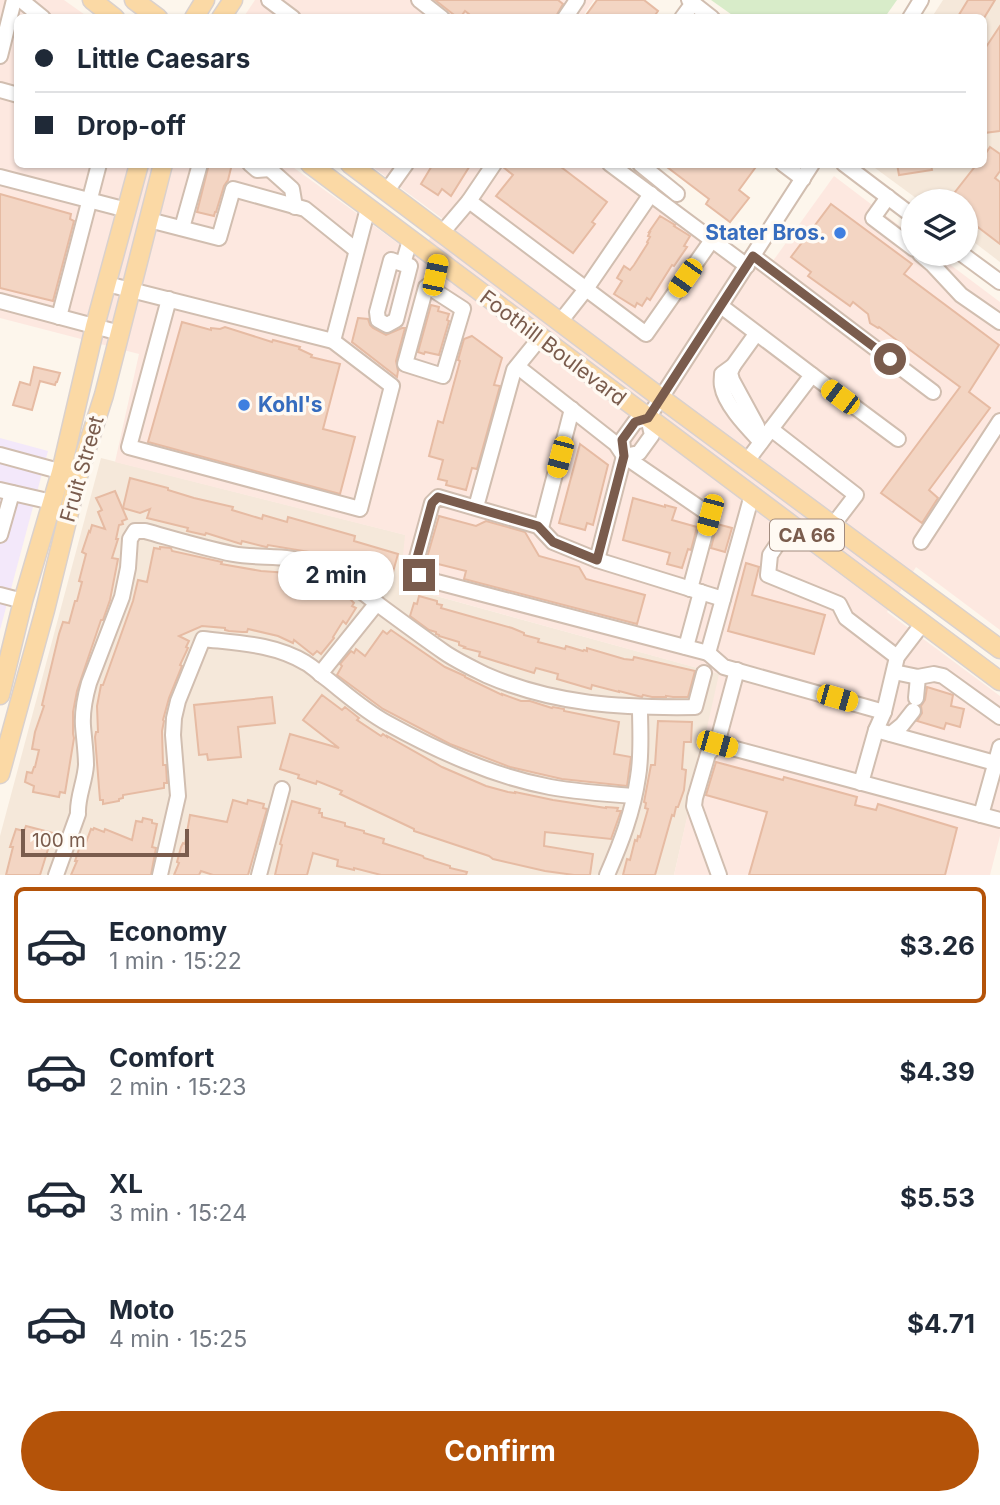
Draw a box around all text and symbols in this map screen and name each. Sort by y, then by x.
text: Little Caesars [77,43,250,74]
text: Drop-off [77,110,186,141]
map controls [901,189,978,266]
button: layers [901,189,978,266]
place label: Stater Bros. [705,220,826,245]
marker: Stater Bros. [832,225,848,241]
car [421,252,450,298]
car [665,255,706,301]
street label: Foothill Boulevard [475,284,631,411]
route start [874,343,906,375]
car [817,376,864,418]
place label: Kohl's [258,392,323,417]
marker: Kohl's [236,397,252,413]
street label: Fruit Street [54,413,109,525]
car [545,434,576,480]
car [695,492,726,538]
road number: CA 66 [770,520,844,550]
callout: 2 min [279,550,394,600]
route end [403,559,435,591]
text: 2 min [305,561,367,589]
car [814,682,861,714]
car [694,728,741,760]
scale bar [21,826,189,858]
text: 100 m [32,829,86,852]
icon: car [25,914,88,977]
text: Economy [109,916,227,947]
text: $3.26 [900,930,975,961]
text: 1 min · 15:22 [109,947,242,975]
icon: car [25,1040,88,1103]
text: Comfort [109,1042,214,1073]
text: $4.39 [900,1056,975,1087]
text: 2 min · 15:23 [109,1073,247,1101]
icon: car [25,1166,88,1229]
text: XL [109,1168,143,1199]
text: $5.53 [900,1182,975,1213]
text: 3 min · 15:24 [109,1199,247,1227]
icon: car [25,1292,88,1355]
text: Moto [109,1294,174,1325]
text: $4.71 [907,1308,975,1339]
text: 4 min · 15:25 [109,1325,247,1353]
button: Confirm [21,1411,979,1491]

